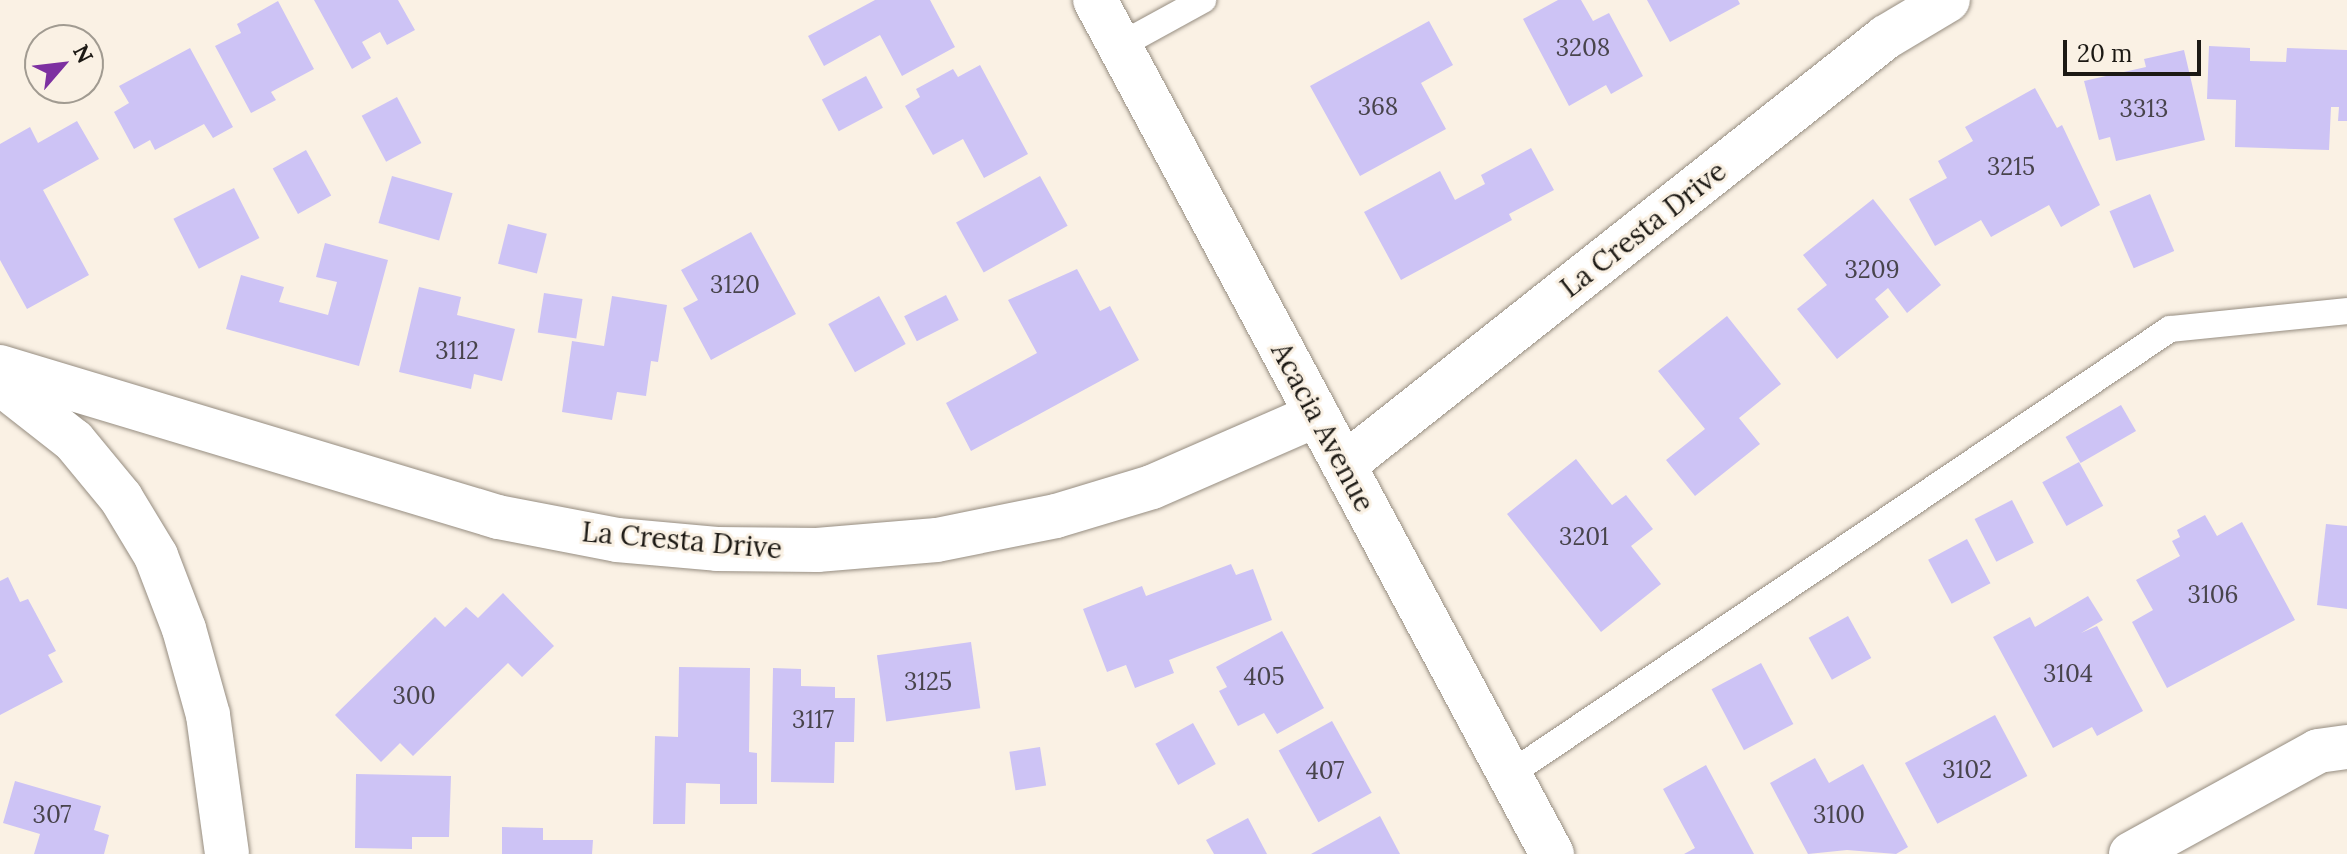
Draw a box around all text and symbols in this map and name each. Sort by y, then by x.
north arrow [24,24,104,104]
scale bar [2067,24,2205,74]
house number: 3208 [1556,34,1610,62]
text: 20 m [2077,38,2133,69]
text: N [67,40,100,68]
house number: 368 [1358,93,1398,121]
house number: 3313 [2120,95,2168,123]
house number: 3215 [1987,153,2035,181]
street label: La Cresta Drive [1553,154,1733,304]
house number: 3209 [1844,256,1900,284]
house number: 3120 [710,271,760,299]
house number: 3112 [435,337,479,365]
street label: Acacia Avenue [1264,337,1382,517]
street label: La Cresta Drive [580,515,784,565]
house number: 3201 [1559,523,1609,551]
house number: 3106 [2188,581,2238,609]
house number: 3104 [2043,660,2093,688]
house number: 405 [1244,663,1284,691]
house number: 3125 [904,668,952,696]
house number: 300 [392,682,436,710]
house number: 3117 [792,706,834,734]
house number: 3102 [1942,756,1992,784]
house number: 407 [1306,757,1344,785]
house number: 307 [33,801,71,829]
house number: 3100 [1813,801,1865,829]

